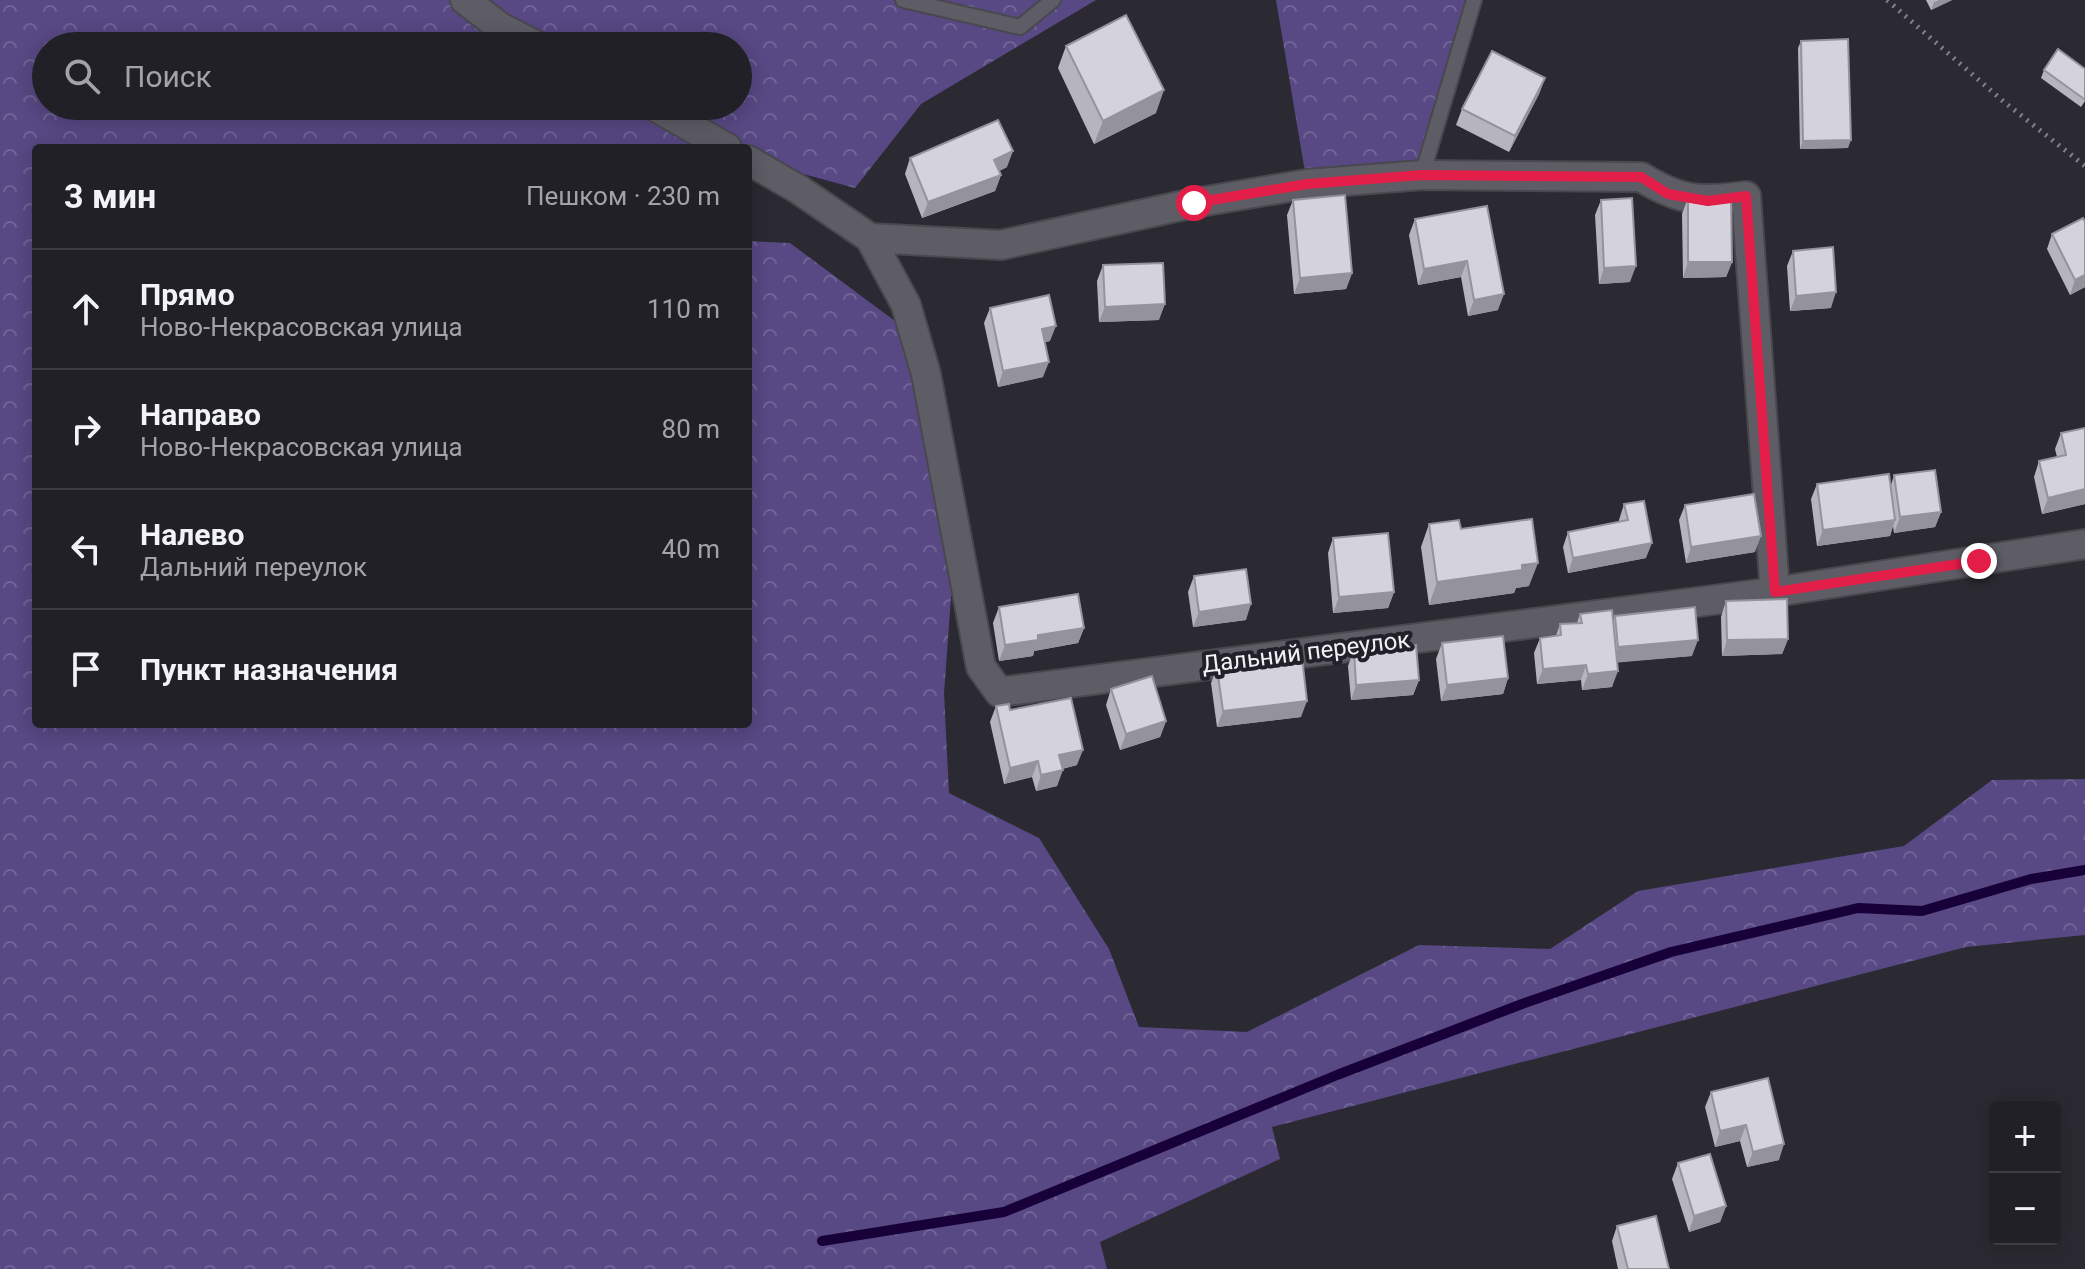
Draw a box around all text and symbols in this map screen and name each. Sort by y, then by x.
search box [32,32,752,120]
icon: search [60,54,104,98]
text: Поиск [124,59,212,94]
text: 3 мин [64,176,156,216]
text: Пешком · 230 m [526,181,720,211]
route start [1176,185,1212,221]
text: Прямо [140,277,235,312]
icon: ahead [64,287,108,331]
text: 110 m [647,294,720,324]
text: Ново-Некрасовская улица [140,312,463,342]
text: Направо [140,397,261,432]
icon: right [64,407,108,451]
text: 80 m [662,414,720,444]
text: Ново-Некрасовская улица [140,432,463,462]
text: Налево [140,517,244,552]
icon: left [64,527,108,571]
text: 40 m [662,534,720,564]
route end [1961,543,1997,579]
text: Дальний переулок [140,552,367,582]
street label: Дальний переулок [1200,625,1412,679]
icon: arrive [64,647,108,691]
text: Пункт назначения [140,652,398,687]
map controls [1989,1101,2061,1245]
button: + [1989,1101,2061,1173]
button: − [1989,1173,2061,1245]

